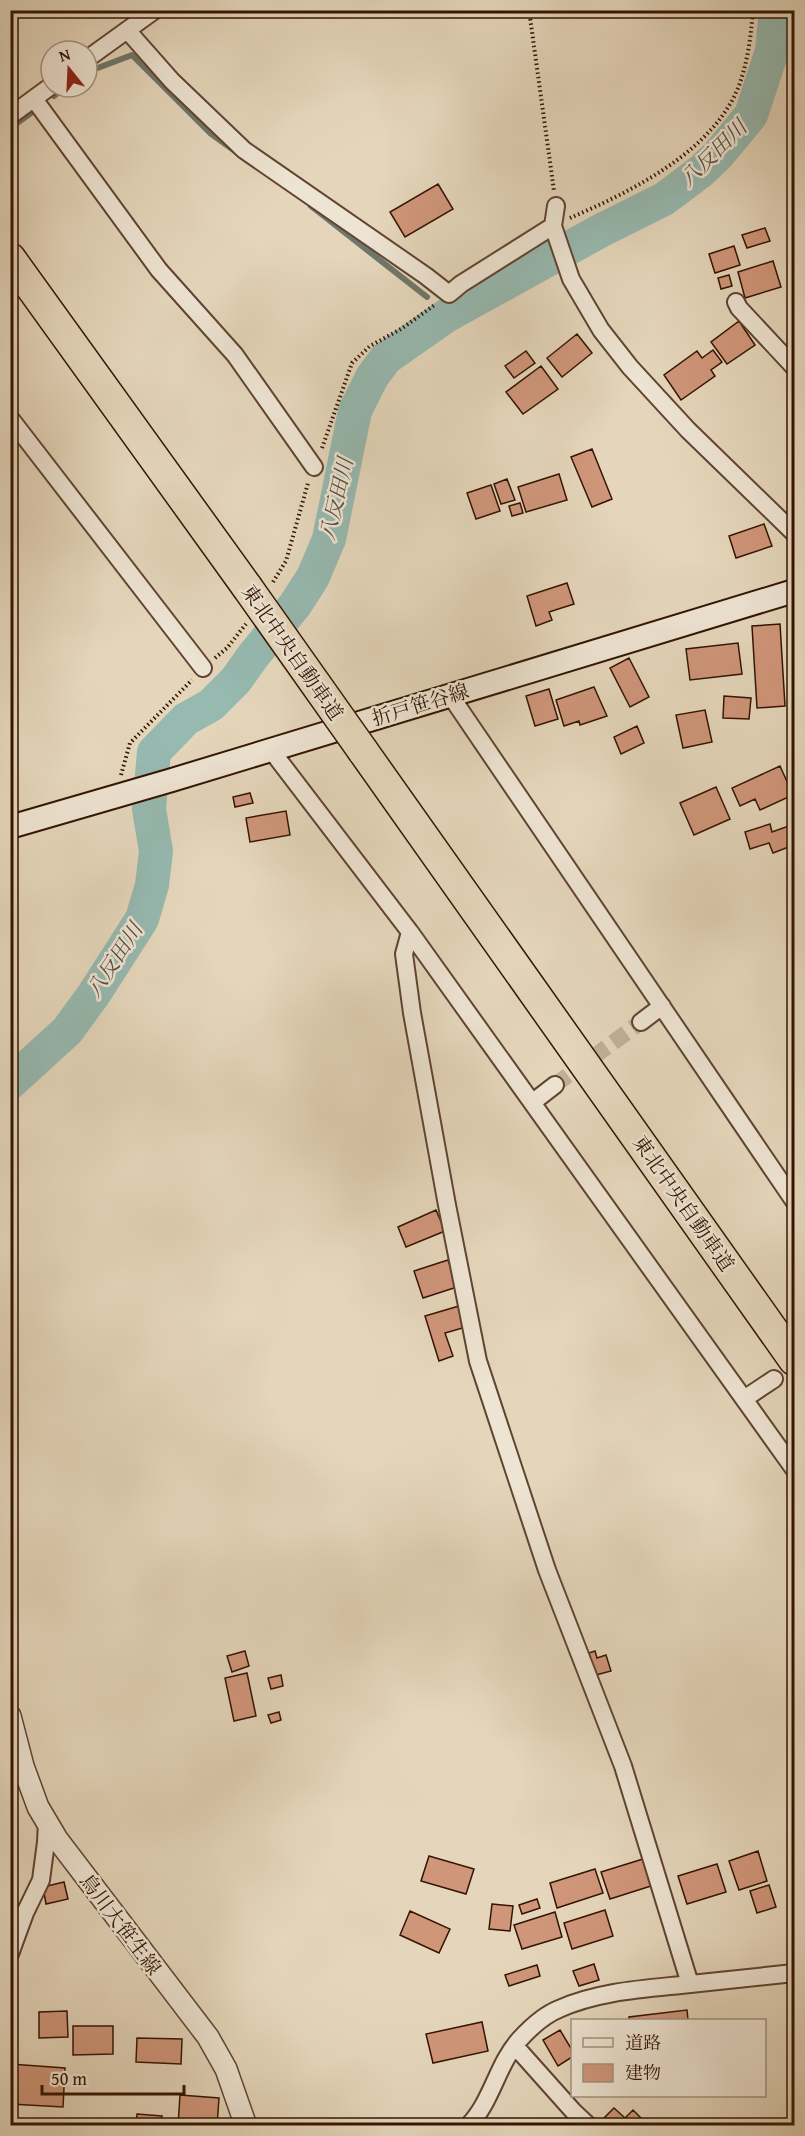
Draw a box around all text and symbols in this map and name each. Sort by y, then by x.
north arrow [39,39,99,99]
text: N [56,42,73,68]
water label: 八反田川 [672,111,755,194]
water label: 八反田川 [311,453,361,543]
street label: 東北中央自動車道 [235,578,351,726]
street label: 折戸笹谷線 [368,676,472,732]
water label: 八反田川 [78,915,151,1004]
street label: 東北中央自動車道 [626,1129,742,1277]
street label: 鳥川大笹生線 [73,1867,169,1981]
legend [571,2019,766,2097]
text: 道路 [625,2029,661,2056]
scale bar [42,2058,184,2096]
text: 建物 [625,2059,661,2086]
text: 50 m [51,2065,87,2092]

